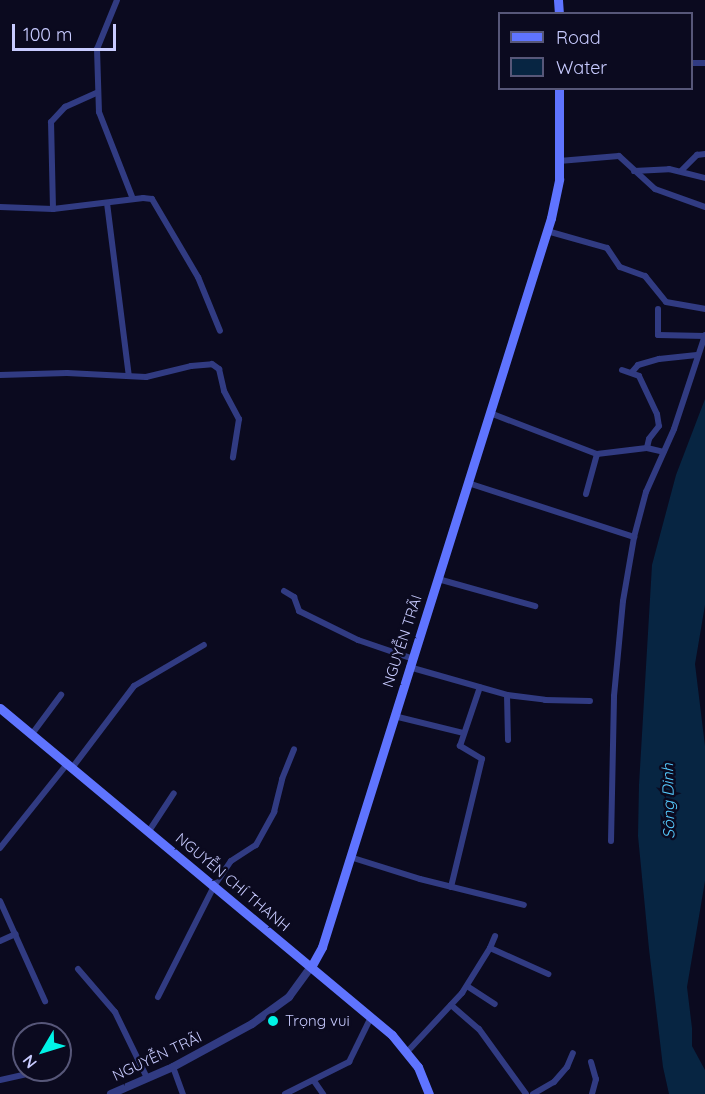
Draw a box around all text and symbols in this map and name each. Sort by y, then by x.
scale bar [15,12,118,50]
legend [498,12,693,90]
text: 100 m [23,23,72,46]
text: Road [556,26,601,49]
text: Water [556,56,607,79]
street label: NGUYỄN TRÃI [379,592,425,690]
water label: Sông Dinh [658,763,678,839]
street label: NGUYỄN CHÍ THANH [172,829,294,935]
place label: Trọng vui [285,1012,350,1030]
marker: Trọng vui [266,1014,280,1028]
north arrow [12,1022,72,1082]
street label: NGUYỄN TRÃI [110,1027,204,1085]
text: N [18,1051,41,1073]

